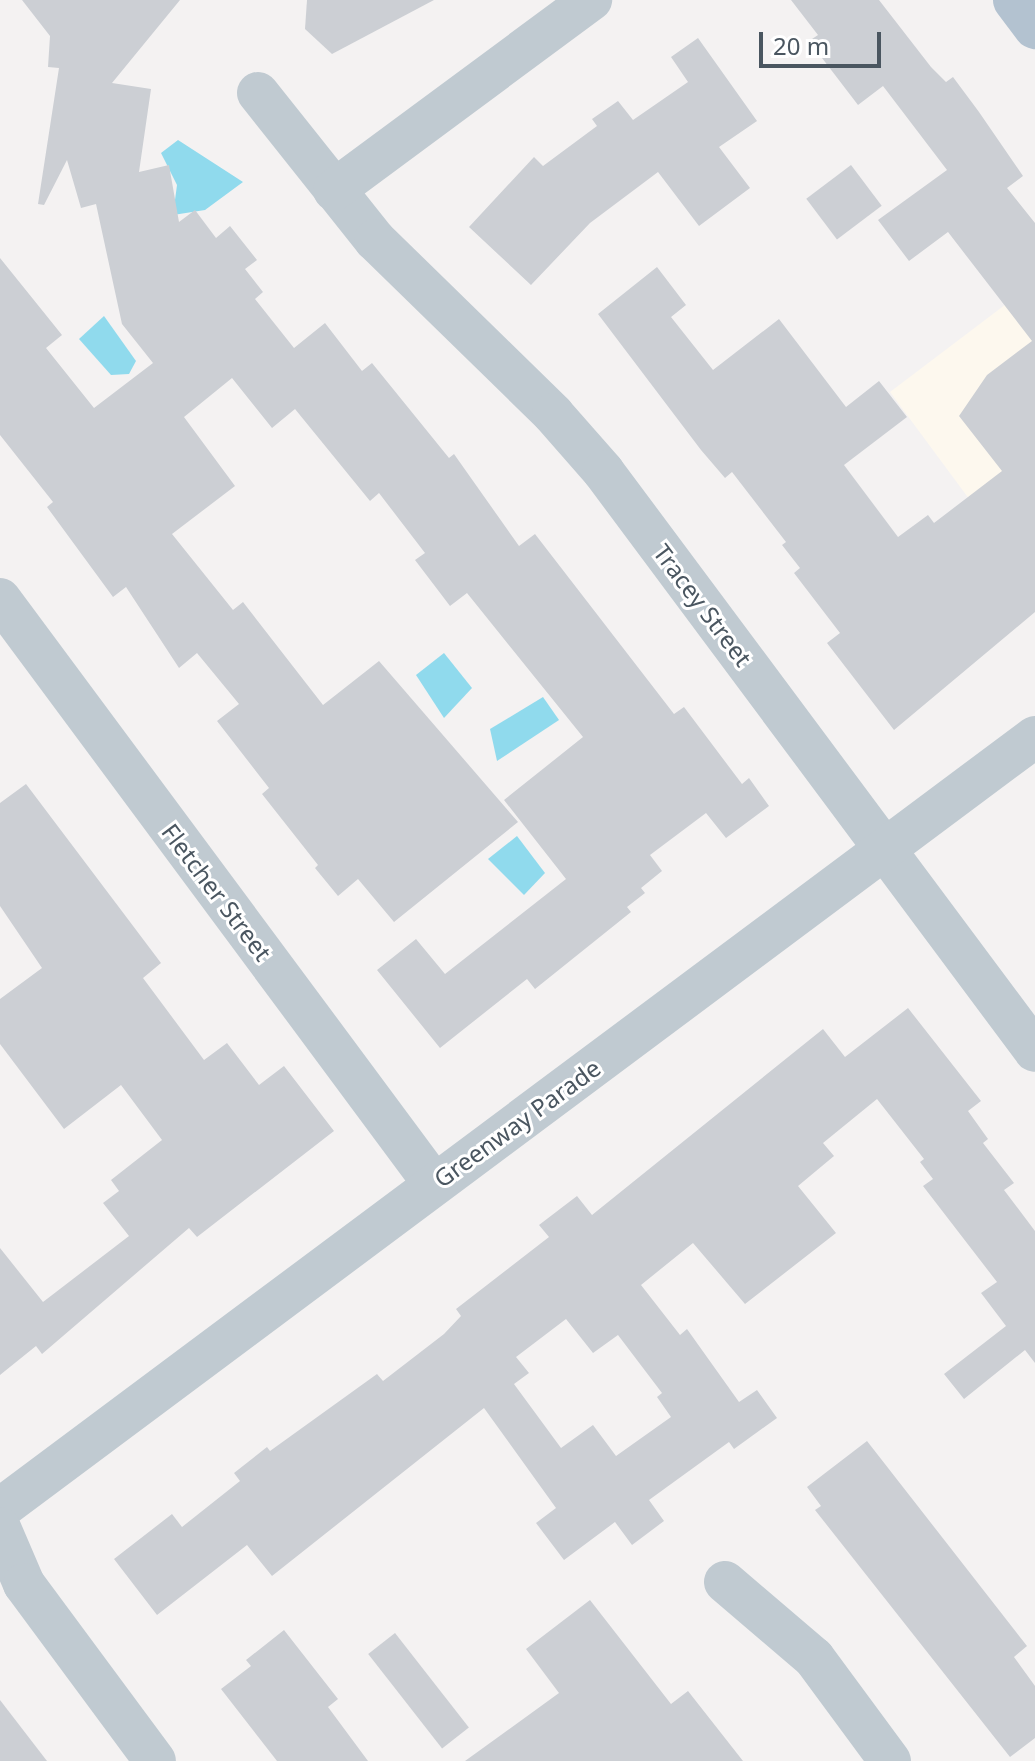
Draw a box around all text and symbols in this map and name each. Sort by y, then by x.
scale bar [763,16,885,66]
text: 20 m [773,29,829,62]
street label: Tracey Street [648,538,758,672]
street label: Fletcher Street [156,818,278,966]
street label: Greenway Parade [428,1053,606,1193]

